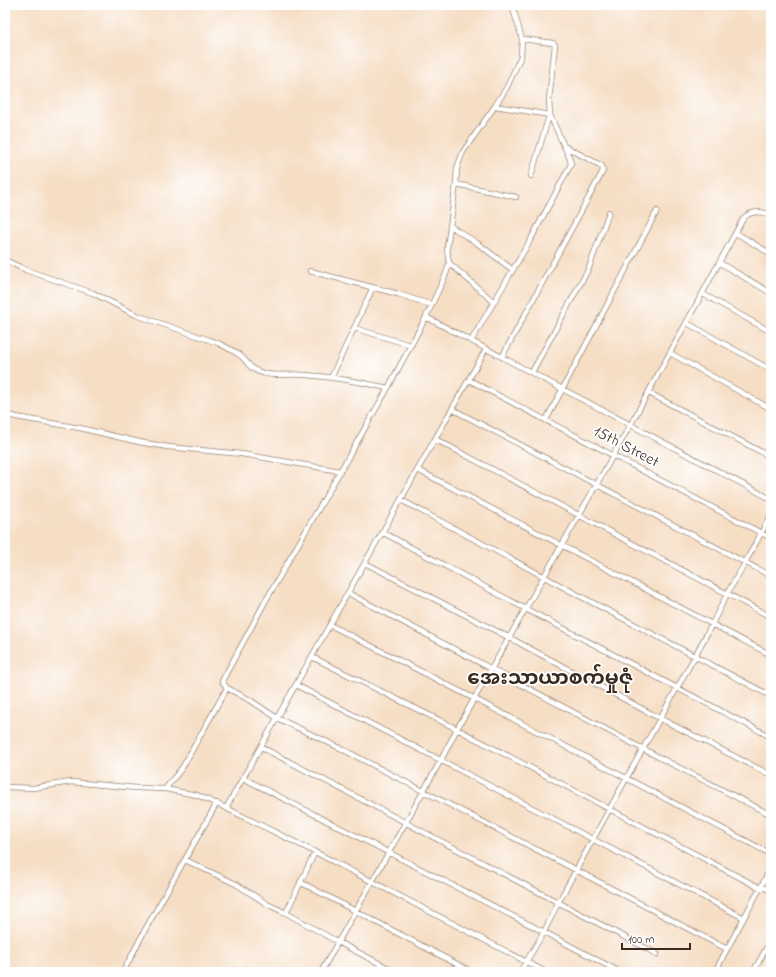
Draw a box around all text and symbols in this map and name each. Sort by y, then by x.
street label: 15th Street [589,420,664,475]
district label: အေးသာယာစက်မှုဇုံ [467,664,633,694]
scale bar [622,925,690,951]
text: 100 m [628,931,655,949]

